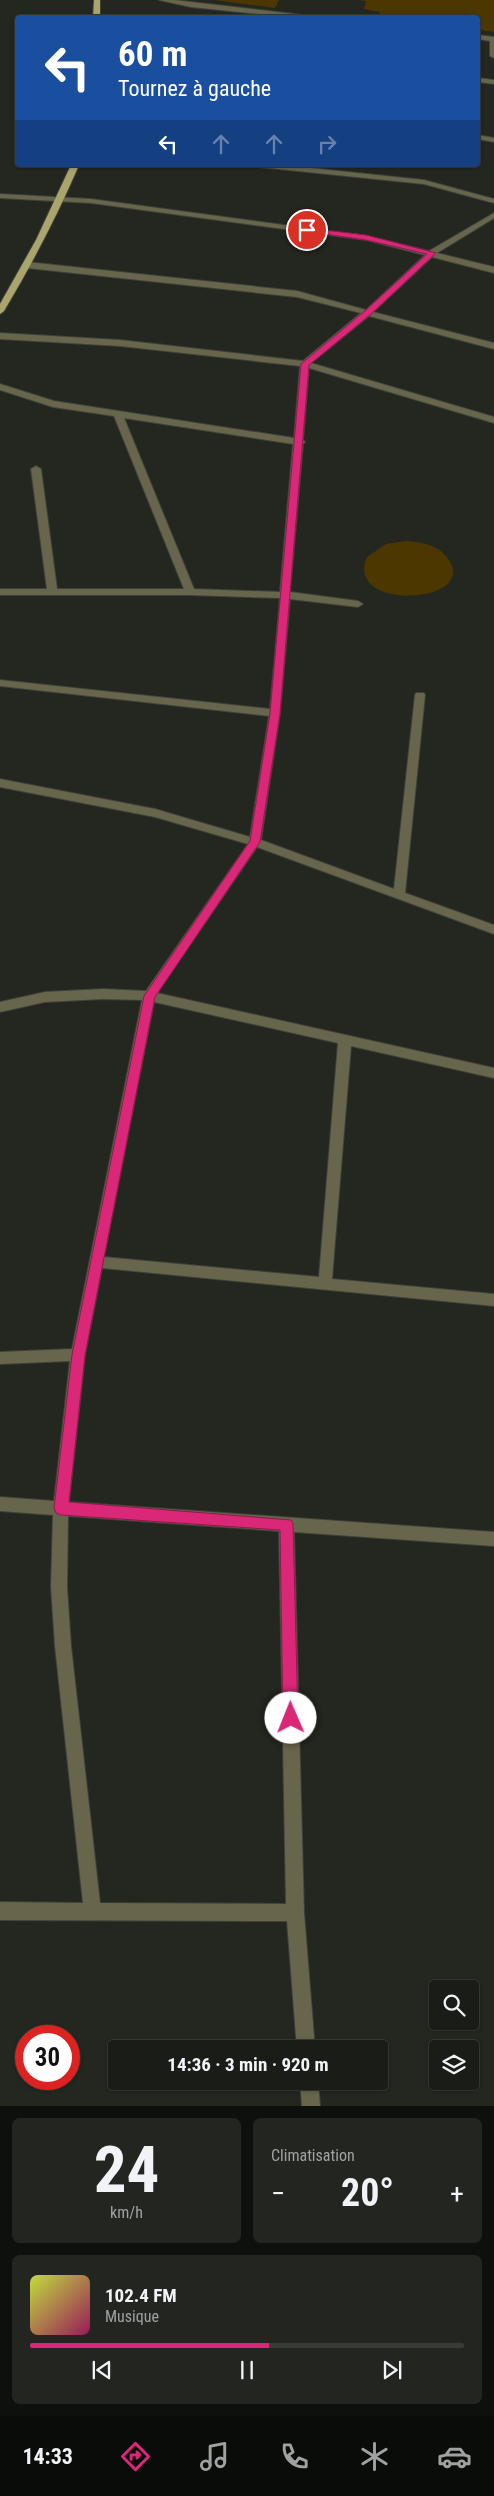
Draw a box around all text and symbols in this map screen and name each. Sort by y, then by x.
text: 60 m [118,34,187,75]
icon: left [35,35,100,100]
text: Tournez à gauche [118,76,271,101]
icon: left [154,130,182,158]
icon: ahead [207,130,235,158]
icon: ahead [260,130,288,158]
icon: right [313,130,341,158]
pin [286,209,328,251]
icon: arrive [293,216,321,244]
position arrow [264,1691,316,1743]
map controls [429,1980,479,2090]
button: search [429,1980,479,2030]
speed limit sign: 30 [15,2025,80,2090]
button: layers [429,2040,479,2090]
text: 14:36 · 3 min · 920 m [167,2053,329,2076]
text: 24 [94,2132,159,2208]
text: Climatisation [271,2146,355,2165]
text: 20° [341,2171,394,2215]
text: − [271,2177,285,2210]
text: + [450,2177,464,2210]
text: km/h [110,2203,143,2222]
text: 102.4 FM [105,2284,177,2307]
text: Musique [105,2307,159,2326]
icon: previous [88,2356,116,2384]
icon: pause [233,2356,261,2384]
icon: next [378,2356,406,2384]
icon: directions [118,2439,153,2474]
icon: music [197,2439,232,2474]
icon: phone [277,2439,312,2474]
icon: climate [357,2439,392,2474]
icon: car [437,2439,472,2474]
text: 14:33 [22,2444,73,2469]

